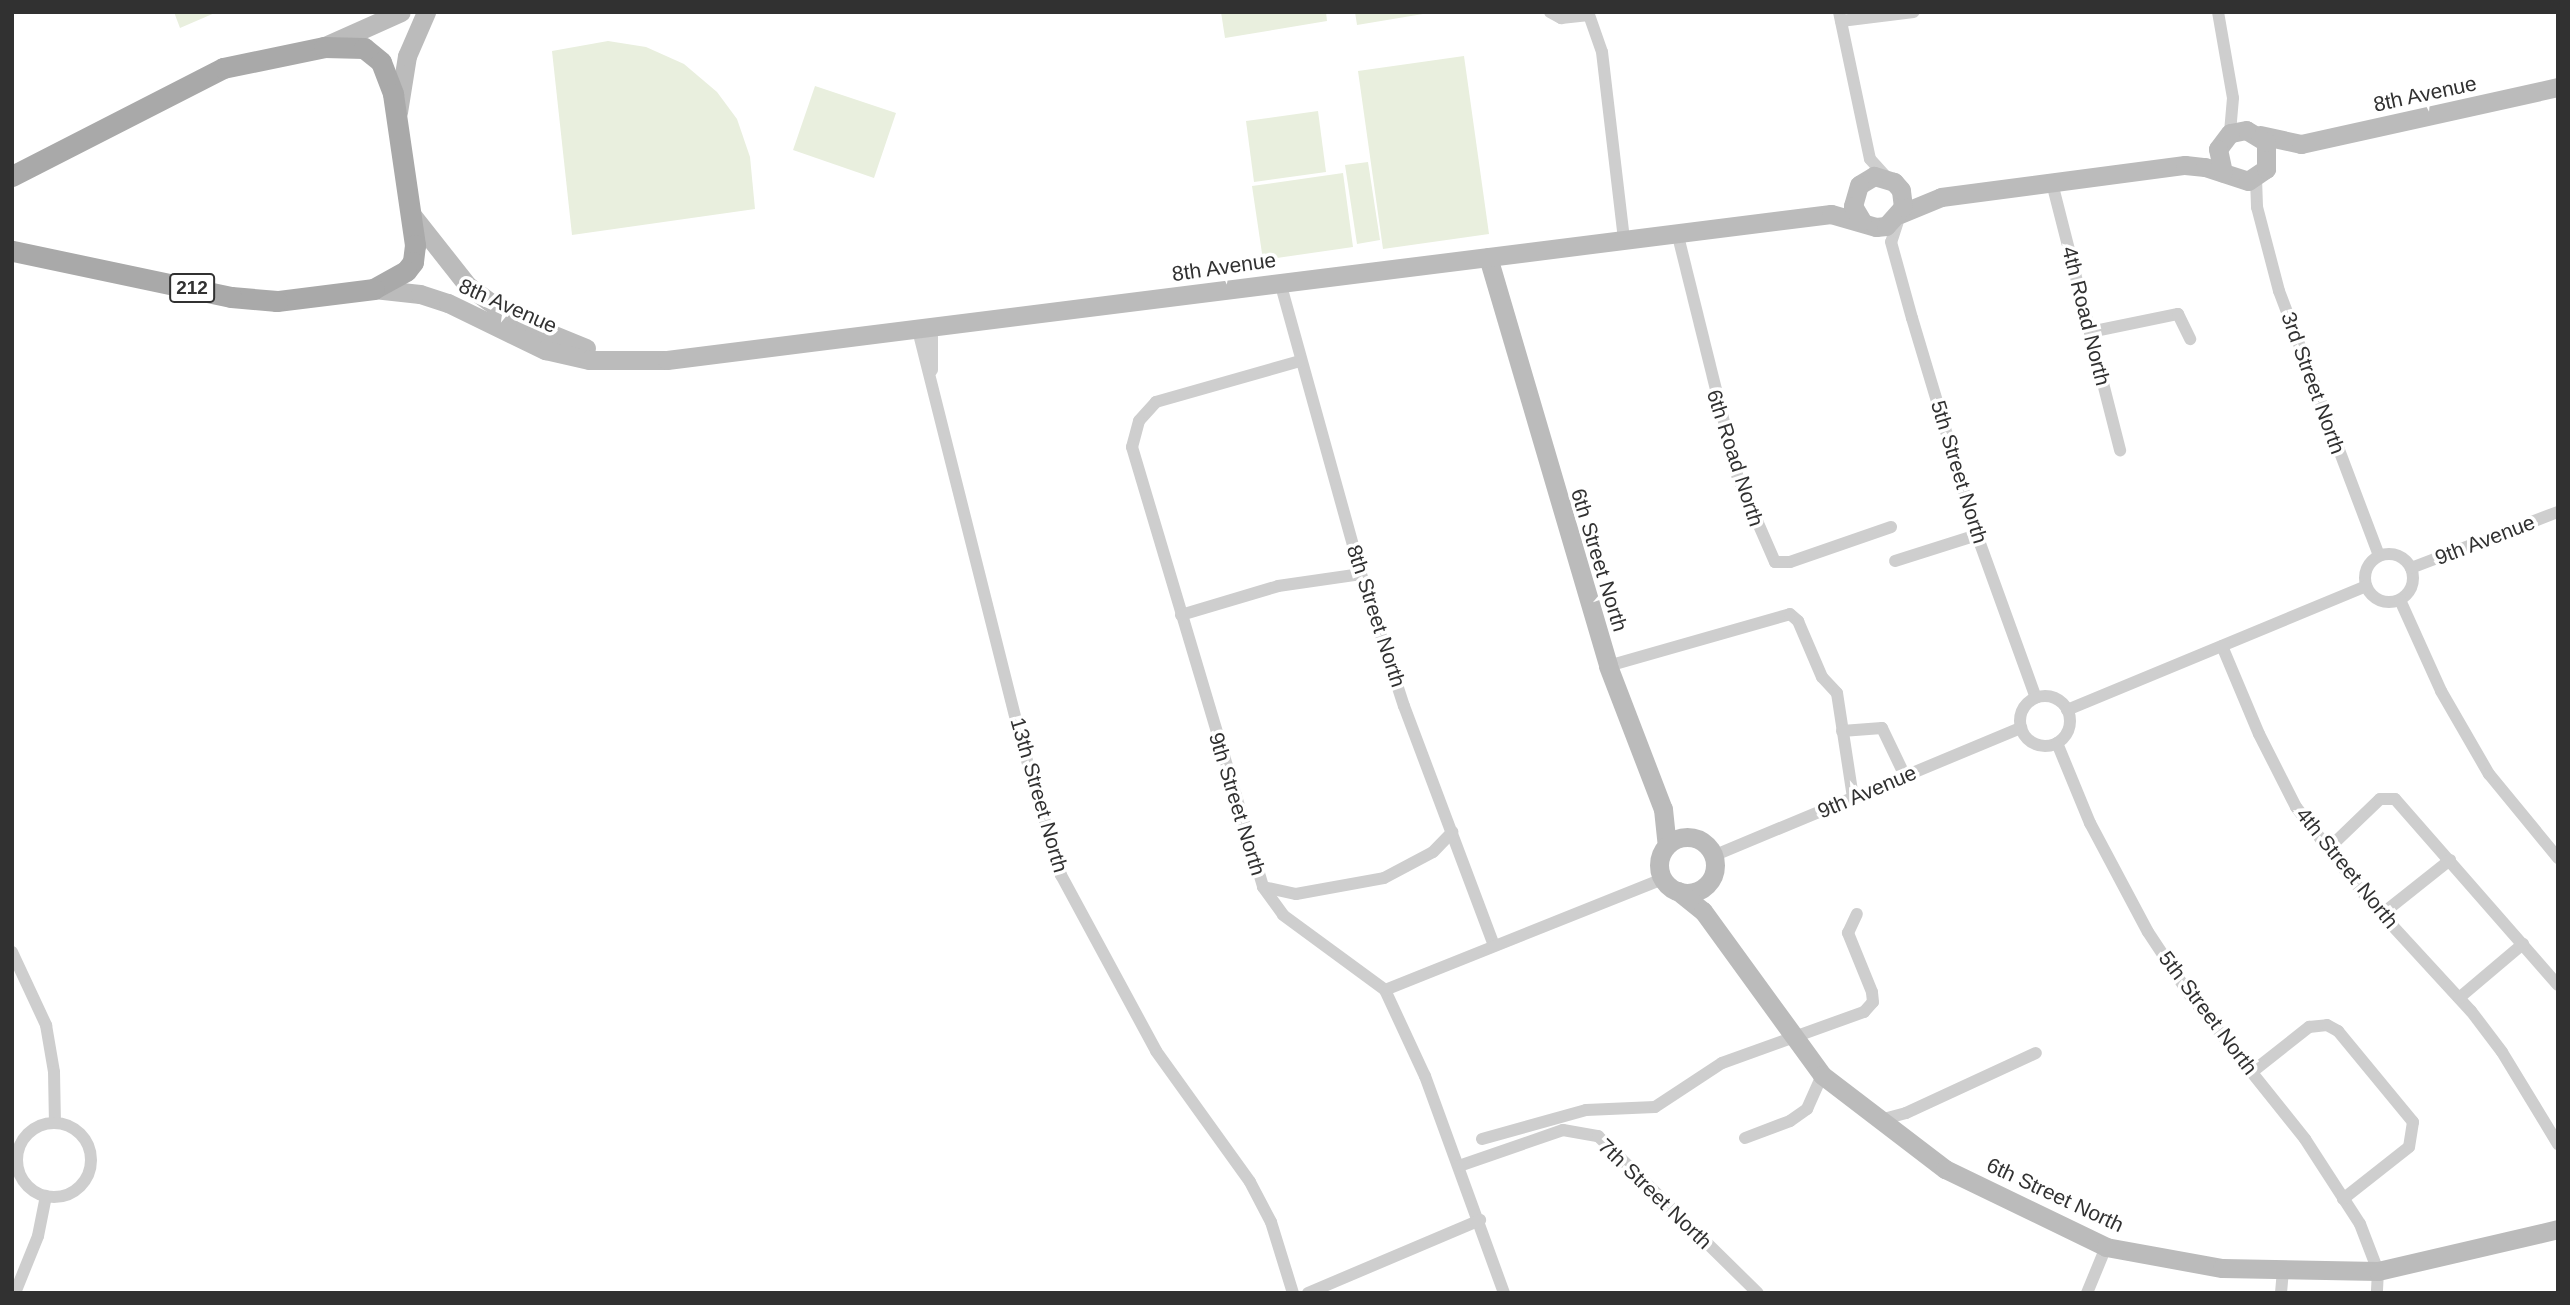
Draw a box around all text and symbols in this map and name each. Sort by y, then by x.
street label: 8th Avenue [2371,71,2479,117]
street label: 4th Road North [2057,244,2115,388]
street label: 8th Avenue [1170,247,1278,287]
road number: 212 [168,272,216,304]
street label: 8th Avenue [455,273,561,339]
street label: 3rd Street North [2276,308,2350,458]
street label: 6th Road North [1701,386,1769,530]
street label: 5th Street North [1925,397,1993,547]
street label: 6th Street North [1565,485,1633,635]
street label: 9th Avenue [2431,509,2539,571]
street label: 8th Street North [1341,542,1411,690]
street label: 13th Street North [1005,715,1073,875]
street label: 9th Street North [1203,729,1271,879]
street label: 9th Avenue [1813,760,1921,824]
street label: 4th Street North [2291,802,2403,934]
street label: 5th Street North [2153,946,2263,1080]
street label: 7th Street North [1593,1133,1717,1255]
street label: 6th Street North [1982,1152,2128,1238]

